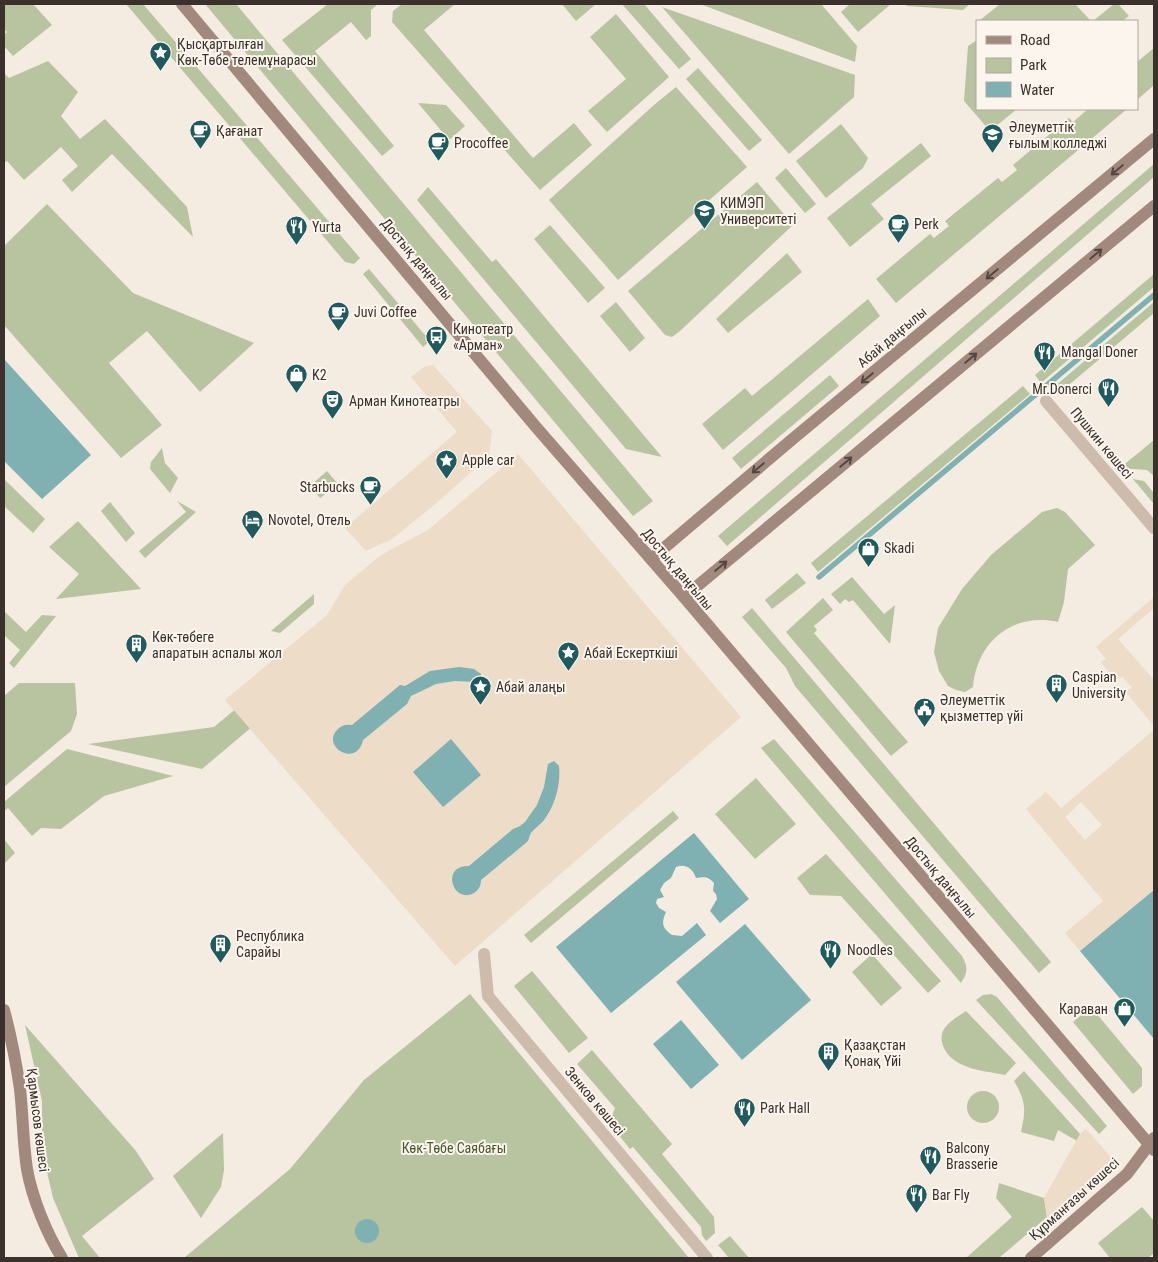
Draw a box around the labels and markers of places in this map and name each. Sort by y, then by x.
place label: Қысқартылған Көк-Төбе телемұнарасы [177,36,316,68]
place icon: Қысқартылған Көк-Төбе телемұнарасы [149,40,173,71]
cafe icon: Қағанат [188,119,212,150]
place label: Әлеуметтік ғылым колледжі [1009,119,1107,151]
place label: Қағанат [216,123,263,139]
school or university icon: Әлеуметтік ғылым колледжі [981,123,1005,154]
cafe icon: Procoffee [426,131,450,162]
place label: Procoffee [454,135,509,151]
place label: КИМЭП Университеті [720,195,796,227]
school or university icon: КИМЭП Университеті [692,199,716,230]
cafe icon: Perk [886,212,910,243]
restaurant icon: Yurta [284,215,308,246]
place label: Perk [914,216,939,232]
place label: Yurta [312,219,341,235]
cafe icon: Juvi Coffee [326,300,350,331]
place label: Juvi Coffee [354,304,417,320]
place label: Кинотеатр «Арман» [453,321,513,353]
bus stop icon: Кинотеатр «Арман» [425,325,449,356]
restaurant icon: Mangal Doner [1033,340,1057,371]
place label: Mangal Doner [1061,344,1138,360]
shop icon: K2 [284,363,308,394]
place label: K2 [312,367,327,383]
restaurant icon: Mr.Donerci [1096,377,1120,408]
place label: Mr.Donerci [1032,381,1092,397]
theatre icon: Арман Кинотеатры [321,389,345,420]
place label: Арман Кинотеатры [349,393,460,409]
place icon: Apple car [434,448,458,479]
place label: Apple car [462,452,514,468]
cafe icon: Starbucks [359,475,383,506]
place label: Starbucks [300,479,355,495]
hotel icon: Novotel, Отель [240,508,264,539]
place label: Novotel, Отель [268,512,351,528]
shop icon: Skadi [856,536,880,567]
place label: Skadi [884,540,914,556]
place label: Көк-төбеге апаратын аспалы жол [152,629,282,661]
building icon: Көк-төбеге апаратын аспалы жол [124,633,148,664]
place icon: Абай Ескерткіші [556,641,580,672]
place label: Абай Ескерткіші [584,645,678,661]
place label: Caspian University [1072,669,1126,701]
building icon: Caspian University [1044,673,1068,704]
place icon: Абай алаңы [468,675,492,706]
place label: Абай алаңы [496,679,566,695]
place label: Әлеуметтік қызметтер үйі [940,692,1023,724]
public building icon: Әлеуметтік қызметтер үйі [912,696,936,727]
place label: Республика Сарайы [236,928,304,960]
building icon: Республика Сарайы [208,932,232,963]
restaurant icon: Noodles [819,938,843,969]
place label: Noodles [847,942,893,958]
shop icon: Караван [1112,997,1136,1028]
place label: Караван [1059,1001,1108,1017]
place label: Қазақстан Қонақ Үйі [844,1037,906,1069]
building icon: Қазақстан Қонақ Үйі [816,1041,840,1072]
restaurant icon: Park Hall [732,1096,756,1127]
place label: Park Hall [760,1100,810,1116]
place label: Balcony Brasserie [946,1140,998,1172]
restaurant icon: Balcony Brasserie [918,1144,942,1175]
restaurant icon: Bar Fly [904,1183,928,1214]
place label: Bar Fly [932,1187,970,1203]

